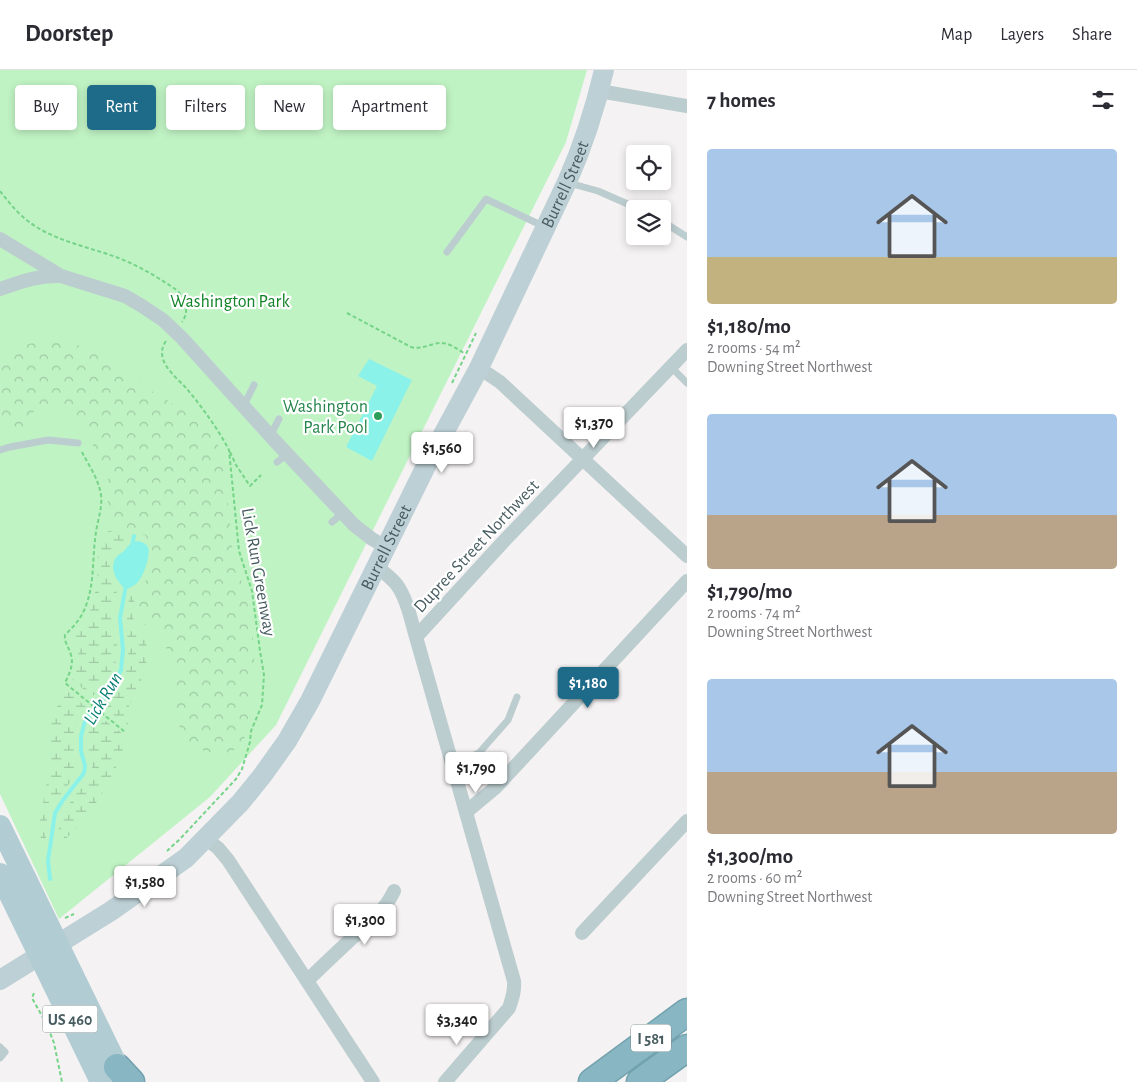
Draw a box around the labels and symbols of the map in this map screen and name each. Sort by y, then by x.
street label: Burrell Street [539,139,593,231]
park label: Washington Park [170,293,290,311]
place label: Washington Park Pool [283,398,368,437]
pin: $1,370 [553,406,635,449]
marker: Washington Park Pool [372,410,384,422]
pin: $1,560 [401,432,483,474]
street label: Dupree Street Northwest [411,477,543,617]
street label: Burrell Street [358,502,416,593]
street label: Lick Run Greenway [238,506,278,638]
pin: $1,180 [547,666,629,709]
water label: Lick Run [80,669,126,728]
pin: $1,790 [435,752,517,794]
pin: $1,580 [104,866,186,908]
pin: $1,300 [324,904,406,946]
pin: $3,340 [416,1004,498,1046]
road number: US 460 [42,1006,98,1032]
road number: I 581 [631,1024,671,1051]

